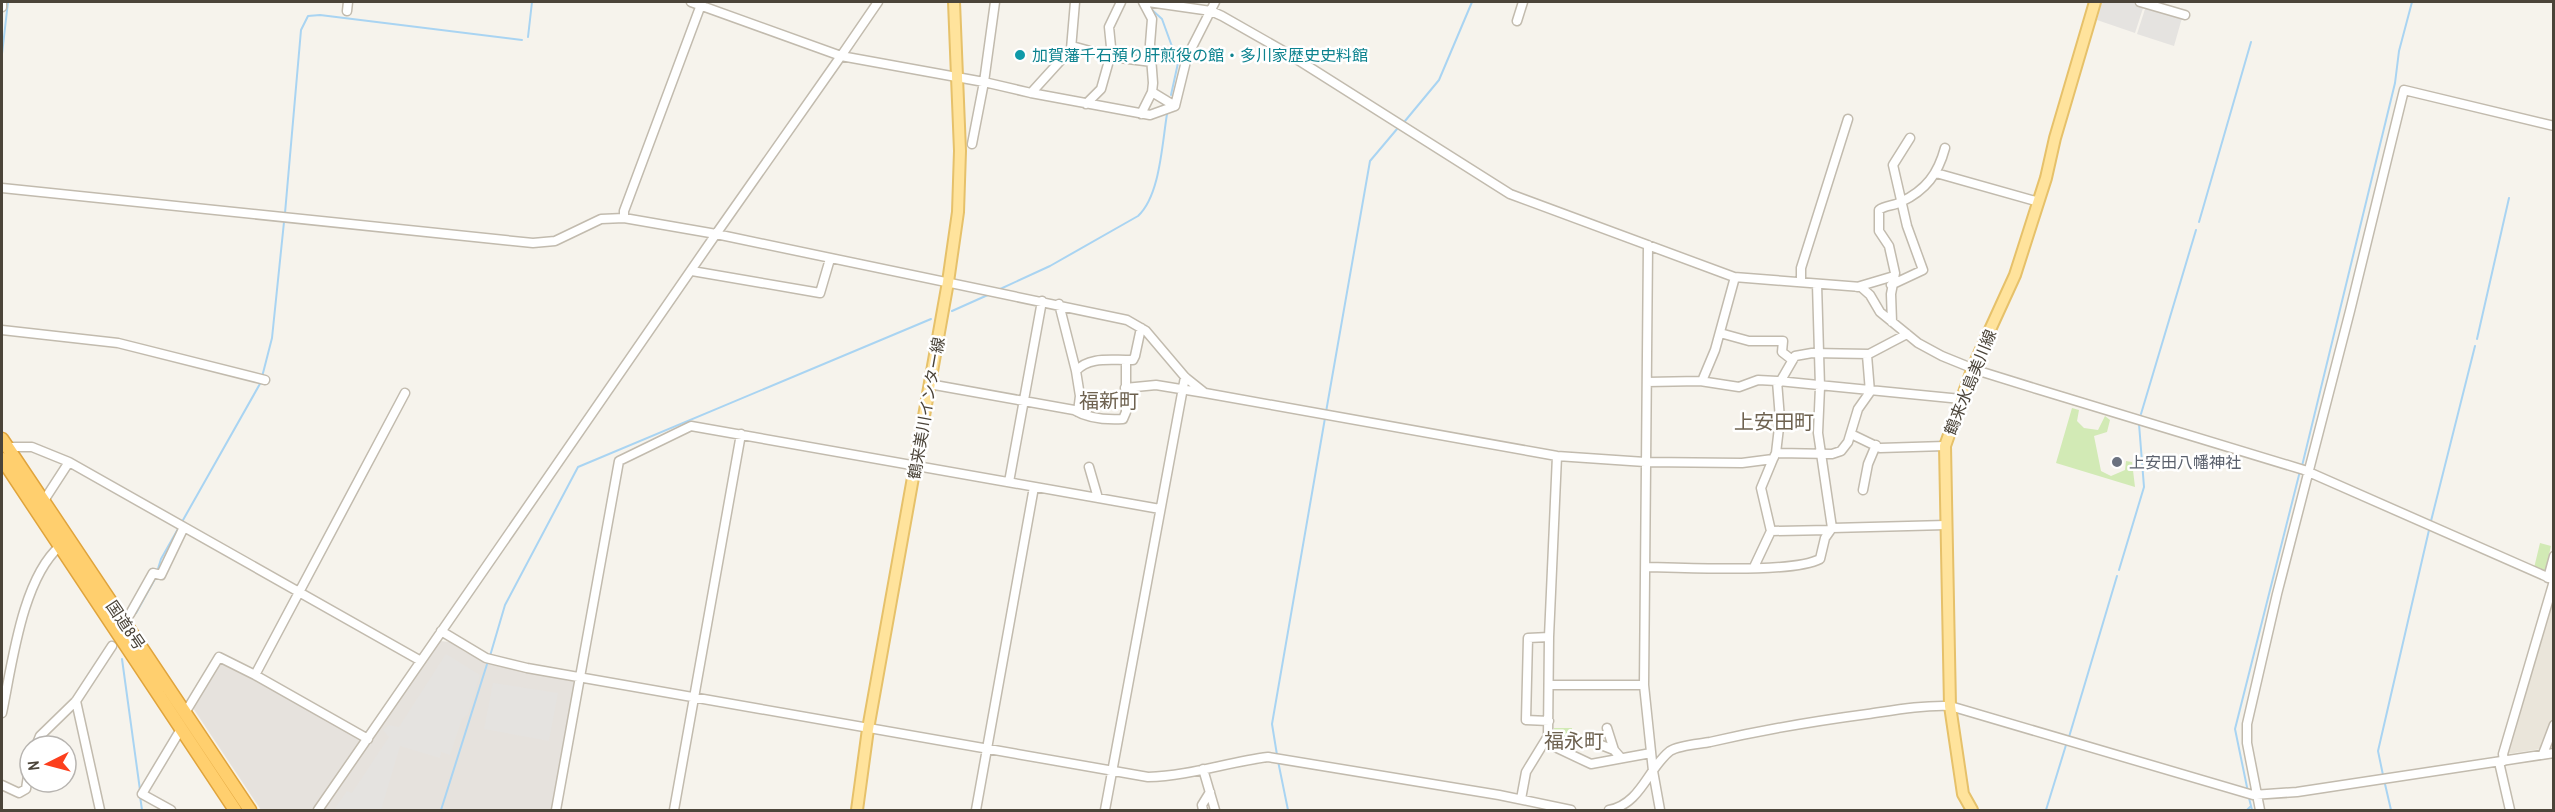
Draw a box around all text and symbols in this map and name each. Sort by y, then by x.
place label: 加賀藩千石預り肝煎役の館・多川家歴史史料館 [1032,44,1368,66]
marker: 加賀藩千石預り肝煎役の館・多川家歴史史料館 [1013,48,1027,62]
street label: 鶴来水島美川線 [1939,326,2001,438]
street label: 鶴来美川インター線 [903,335,949,481]
district label: 福新町 [1079,387,1139,414]
district label: 上安田町 [1734,408,1814,435]
place label: 上安田八幡神社 [2129,451,2241,473]
marker: 上安田八幡神社 [2110,455,2124,469]
street label: 国道8号 [101,596,151,654]
district label: 福永町 [1544,727,1604,754]
north arrow [18,734,78,794]
text: N [22,760,45,771]

